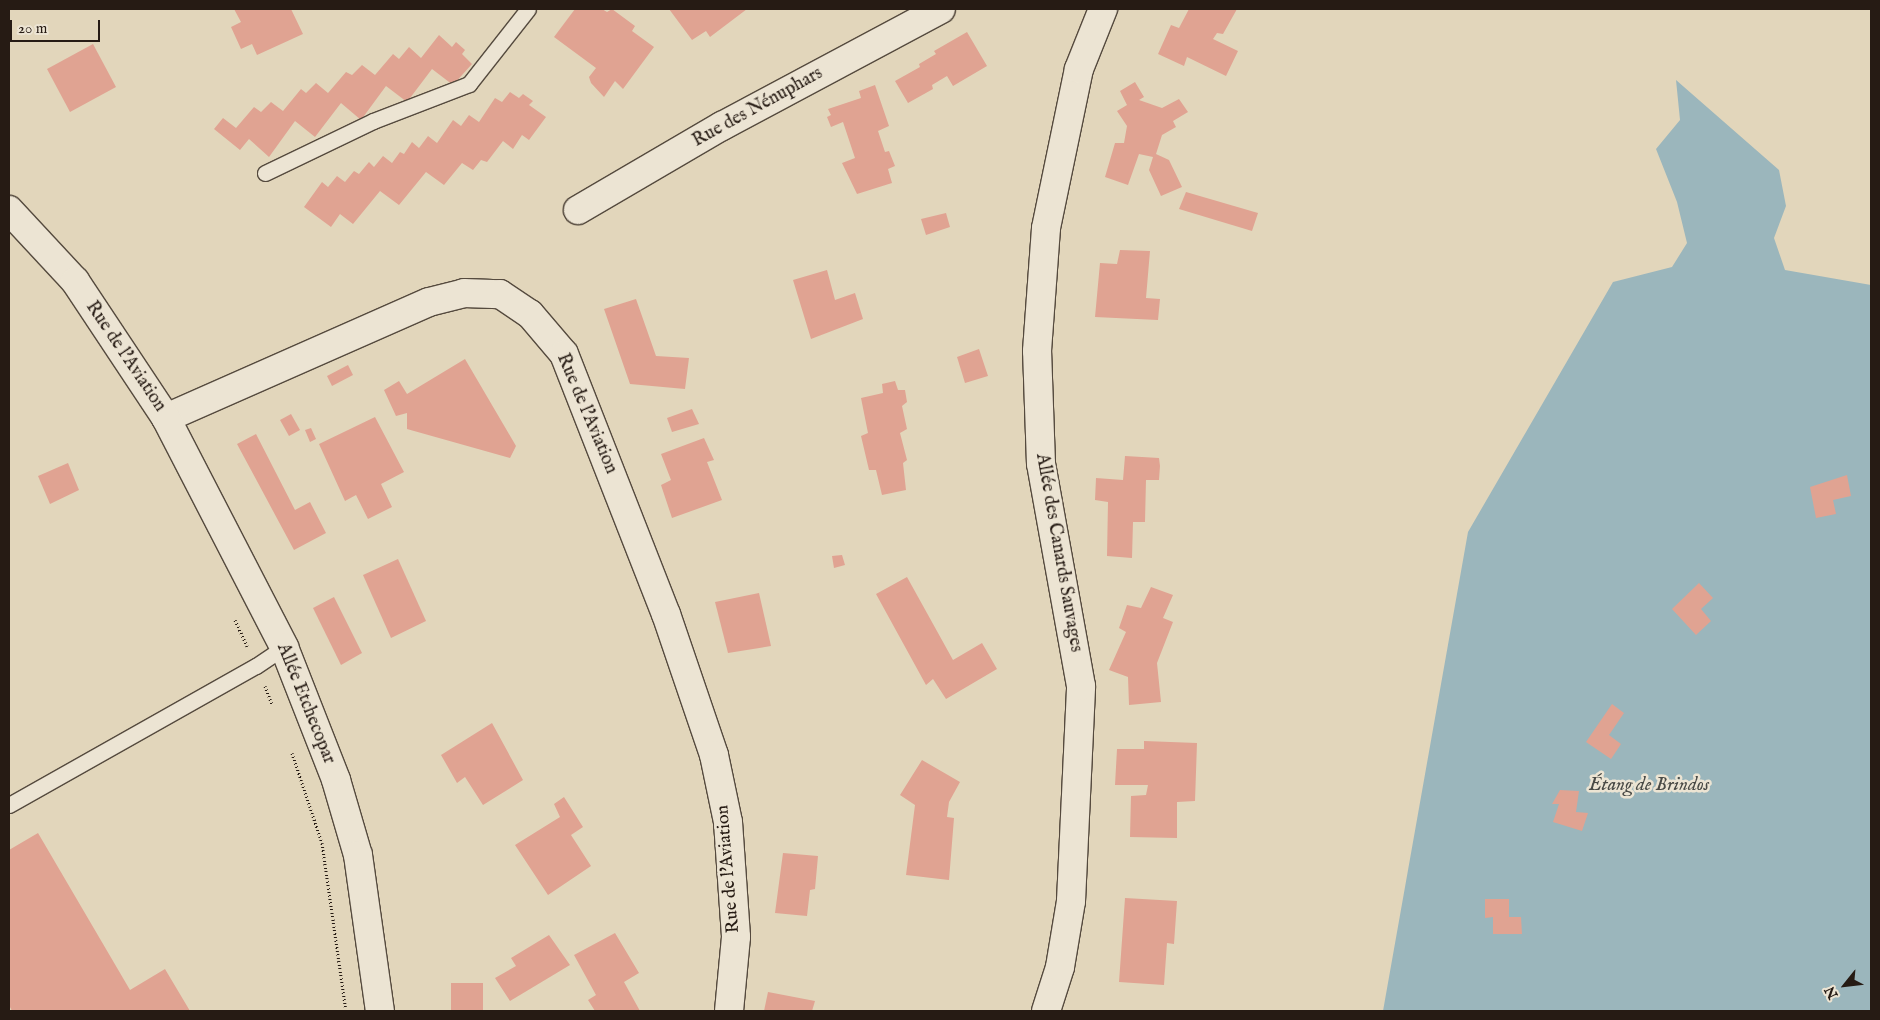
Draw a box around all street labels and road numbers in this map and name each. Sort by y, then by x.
street label: Rue des Nénuphars [689,63,827,153]
street label: Rue de l'Aviation [80,298,170,416]
street label: Rue de l'Aviation [551,351,621,477]
street label: Allée des Canards Sauvages [1030,452,1086,654]
street label: Allée Etchecopar [271,641,339,767]
street label: Rue de l'Aviation [713,804,745,934]

